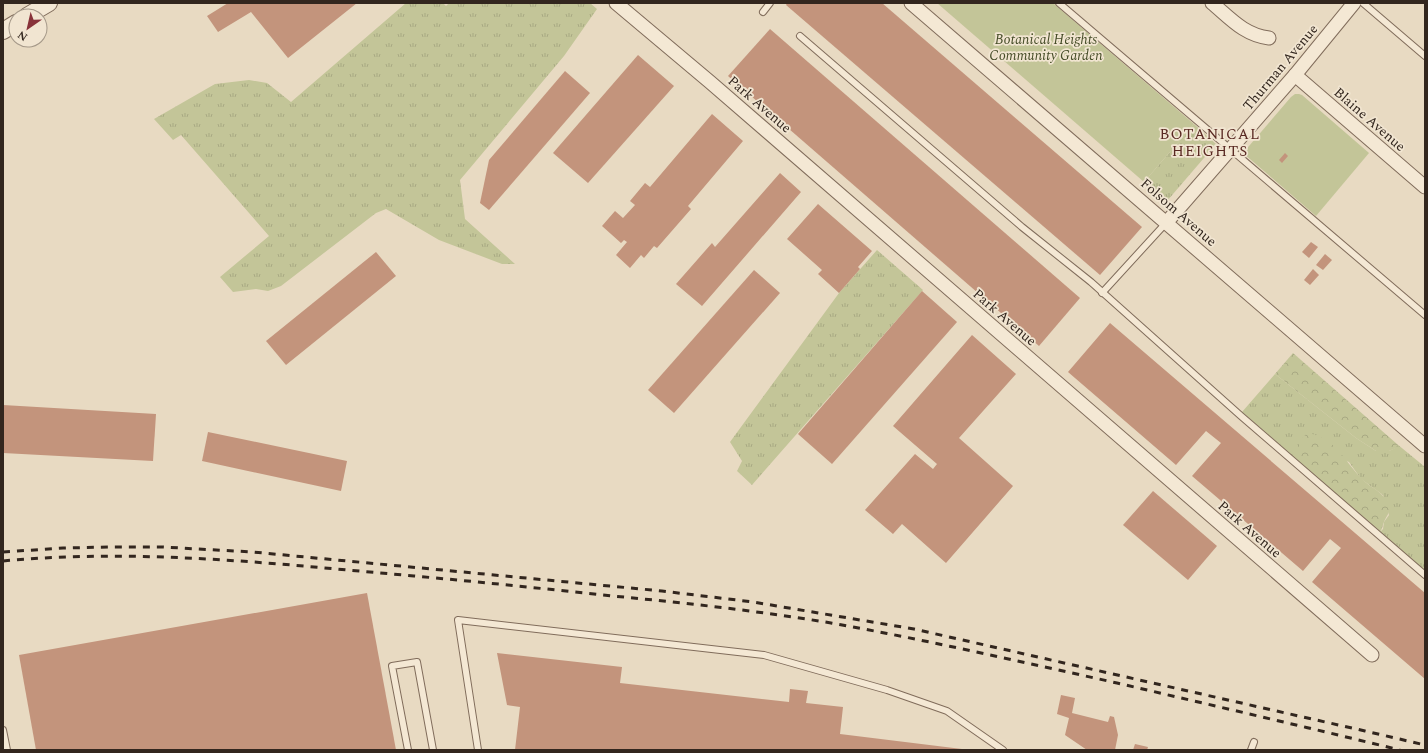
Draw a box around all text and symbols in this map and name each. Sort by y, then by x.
north arrow [8,8,48,48]
street label: Thurman Avenue [1238,19,1323,115]
text: N [14,26,31,45]
park label: Botanical Heights Community Garden [989,29,1103,66]
street label: Park Avenue [723,71,796,138]
street label: Blaine Avenue [1329,82,1410,157]
district label: BOTANICAL HEIGHTS [1160,123,1260,163]
street label: Folsom Avenue [1136,173,1222,252]
street label: Park Avenue [968,284,1041,351]
street label: Park Avenue [1213,496,1286,563]

